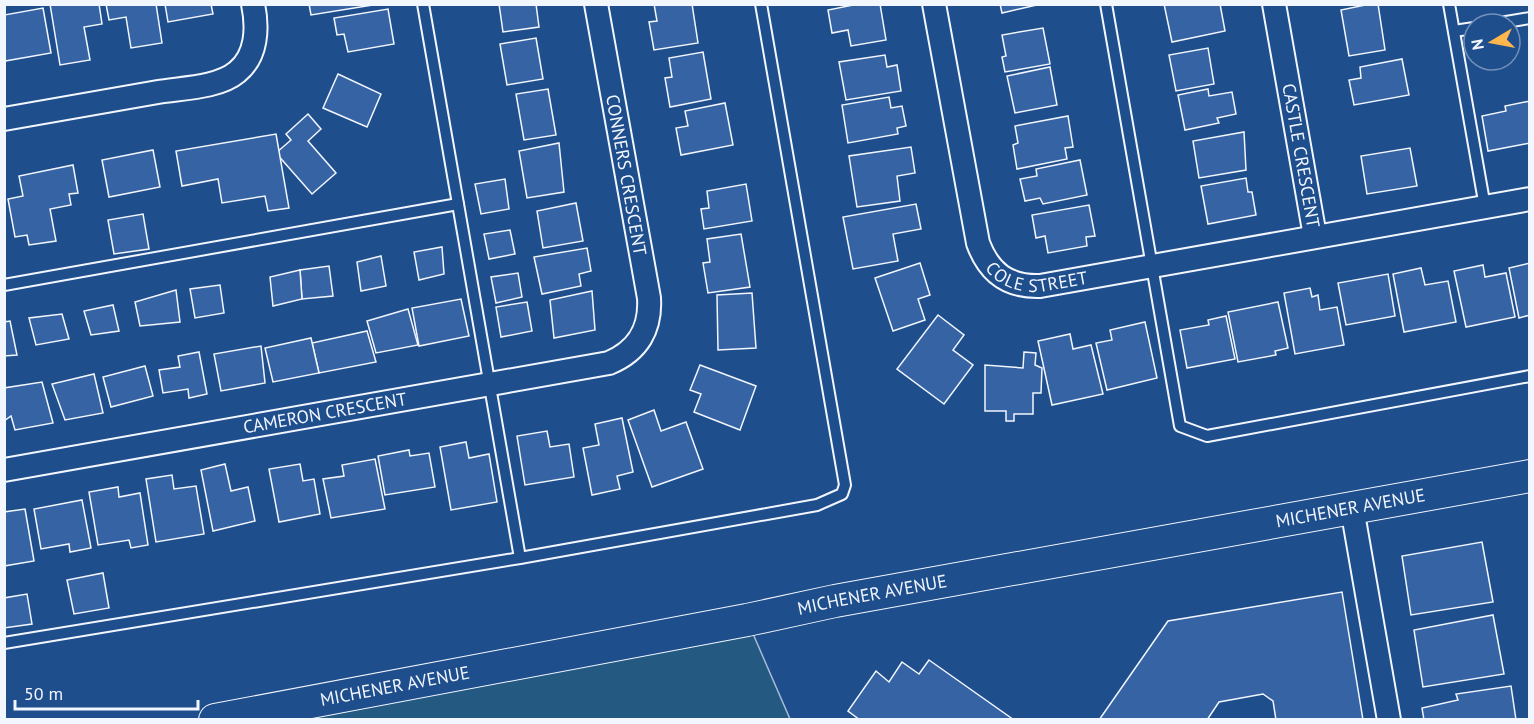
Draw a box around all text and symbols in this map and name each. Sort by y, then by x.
north arrow [1462,12,1522,72]
text: N [1466,38,1488,52]
street label: CASTLE CRESCENT [1277,82,1325,229]
street label: CONNERS CRESCENT [601,93,652,257]
street label: COLE STREET [981,257,1089,297]
street label: CAMERON CRESCENT [241,387,409,438]
street label: MICHENER AVENUE [1274,483,1427,533]
street label: MICHENER AVENUE [795,569,949,620]
street label: MICHENER AVENUE [318,660,471,711]
scale bar [15,673,198,711]
text: 50 m [24,682,63,705]

